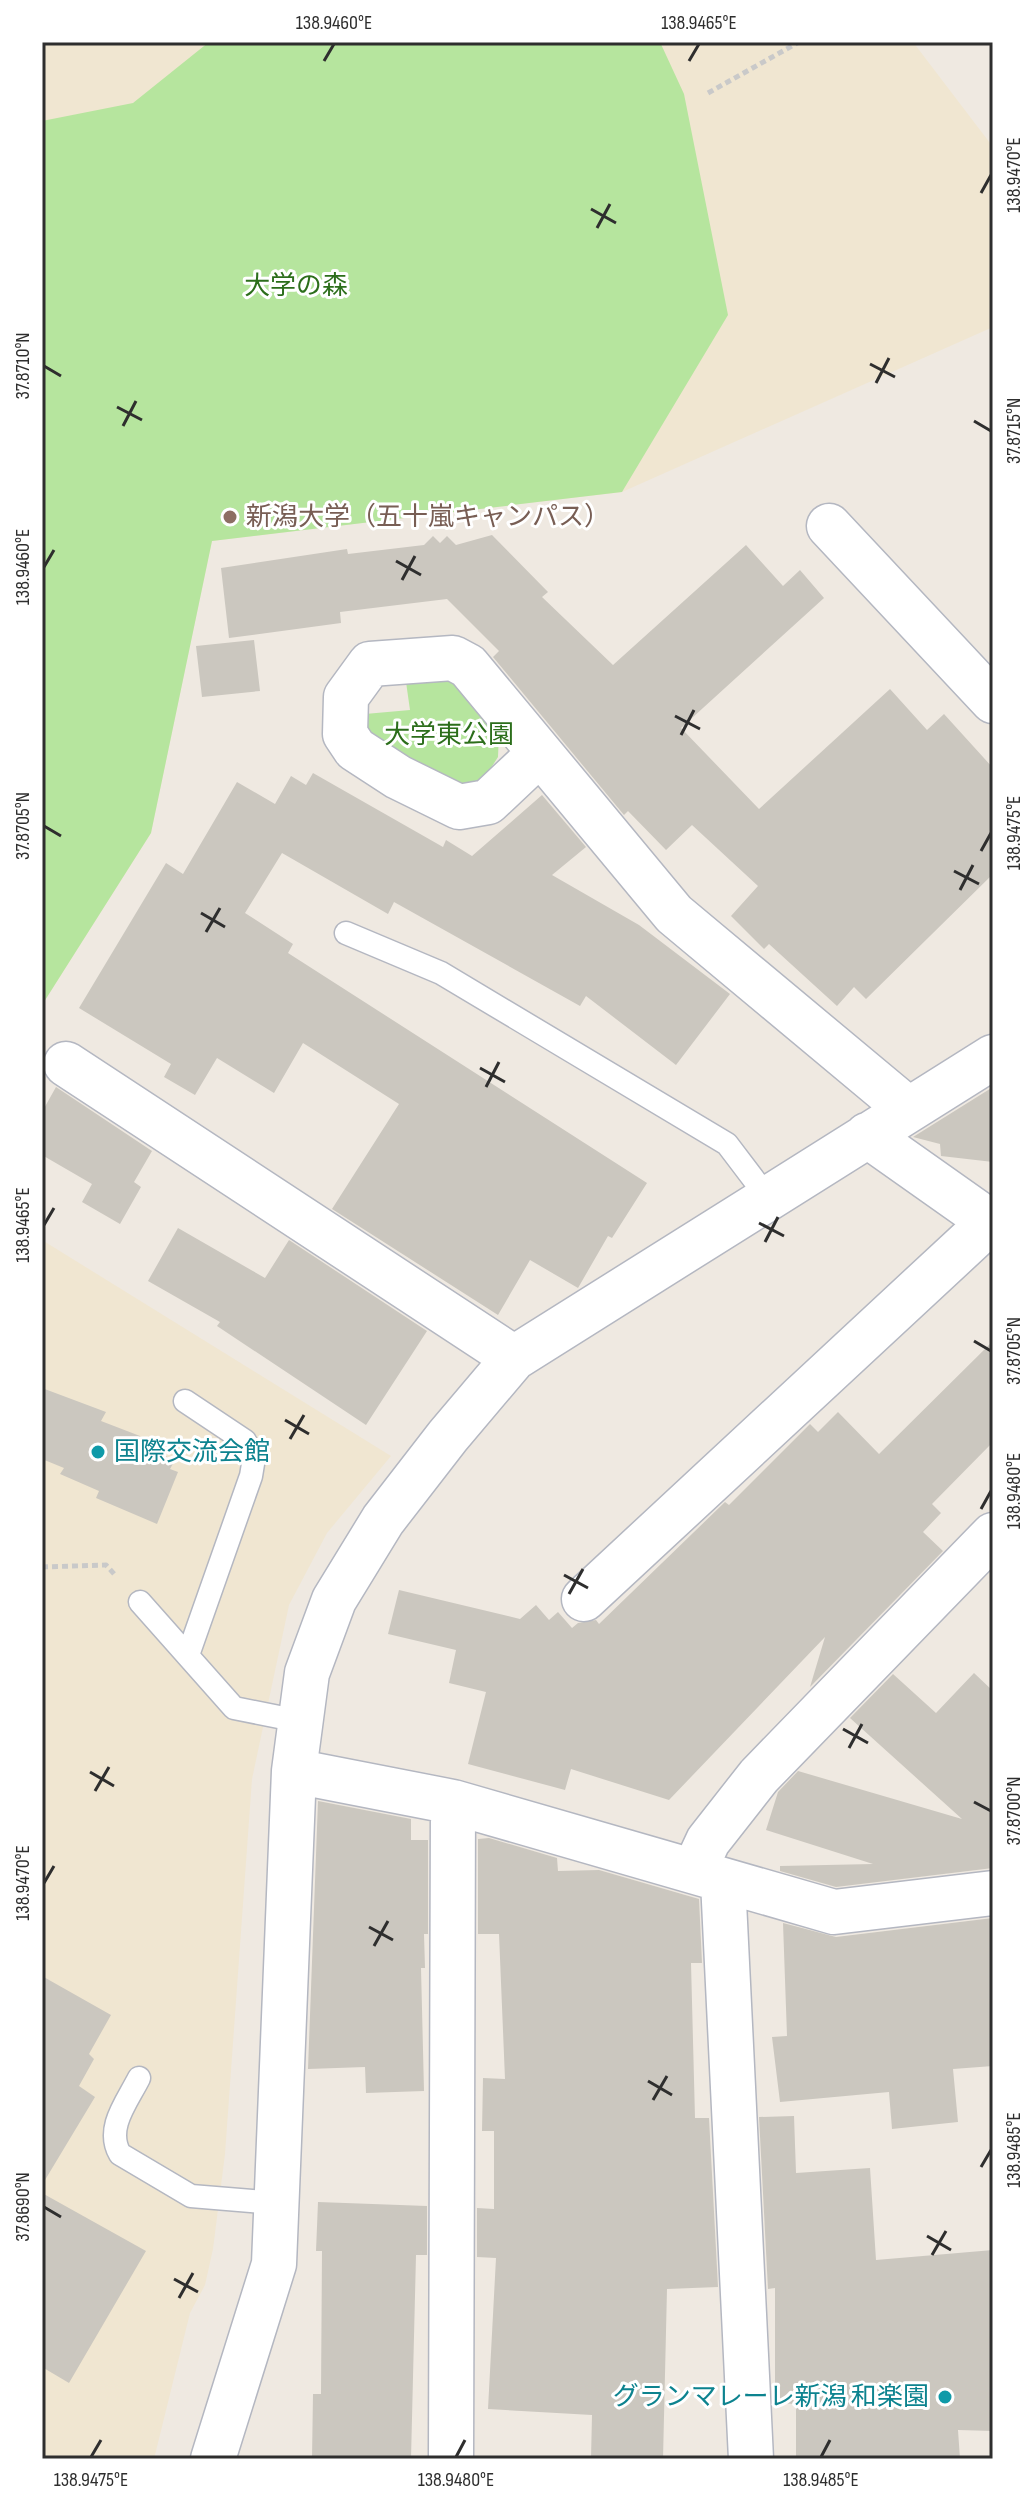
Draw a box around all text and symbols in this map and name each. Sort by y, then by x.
text: 138.9460°E [296,11,372,35]
text: 138.9465°E [661,11,737,35]
text: 138.9470°E [1002,137,1026,213]
park label: 大学の森 [244,271,348,302]
text: 37.8710°N [11,332,35,400]
text: 37.8715°N [1002,398,1026,464]
place label: 新潟大学（五十嵐キャンパス） [246,502,610,533]
marker: 新潟大学（五十嵐キャンパス） [221,508,239,526]
text: 138.9460°E [11,529,35,605]
park label: 大学東公園 [384,720,514,751]
text: 37.8705°N [11,792,35,860]
text: 138.9475°E [1002,796,1026,870]
text: 138.9465°E [11,1187,35,1263]
text: 37.8705°N [1002,1317,1026,1385]
place label: 国際交流会館 [114,1437,270,1468]
marker: 国際交流会館 [89,1443,107,1461]
text: 138.9480°E [1002,1453,1026,1529]
text: 37.8700°N [1002,1777,1026,1845]
text: 138.9470°E [11,1845,35,1921]
text: 138.9485°E [1002,2112,1026,2188]
text: 37.8690°N [11,2172,35,2242]
place label: グランマレーレ新潟 和楽園 [613,2382,929,2413]
marker: グランマレーレ新潟 和楽園 [936,2388,954,2406]
text: 138.9475°E [54,2468,128,2492]
text: 138.9480°E [418,2468,494,2492]
text: 138.9485°E [783,2468,859,2492]

